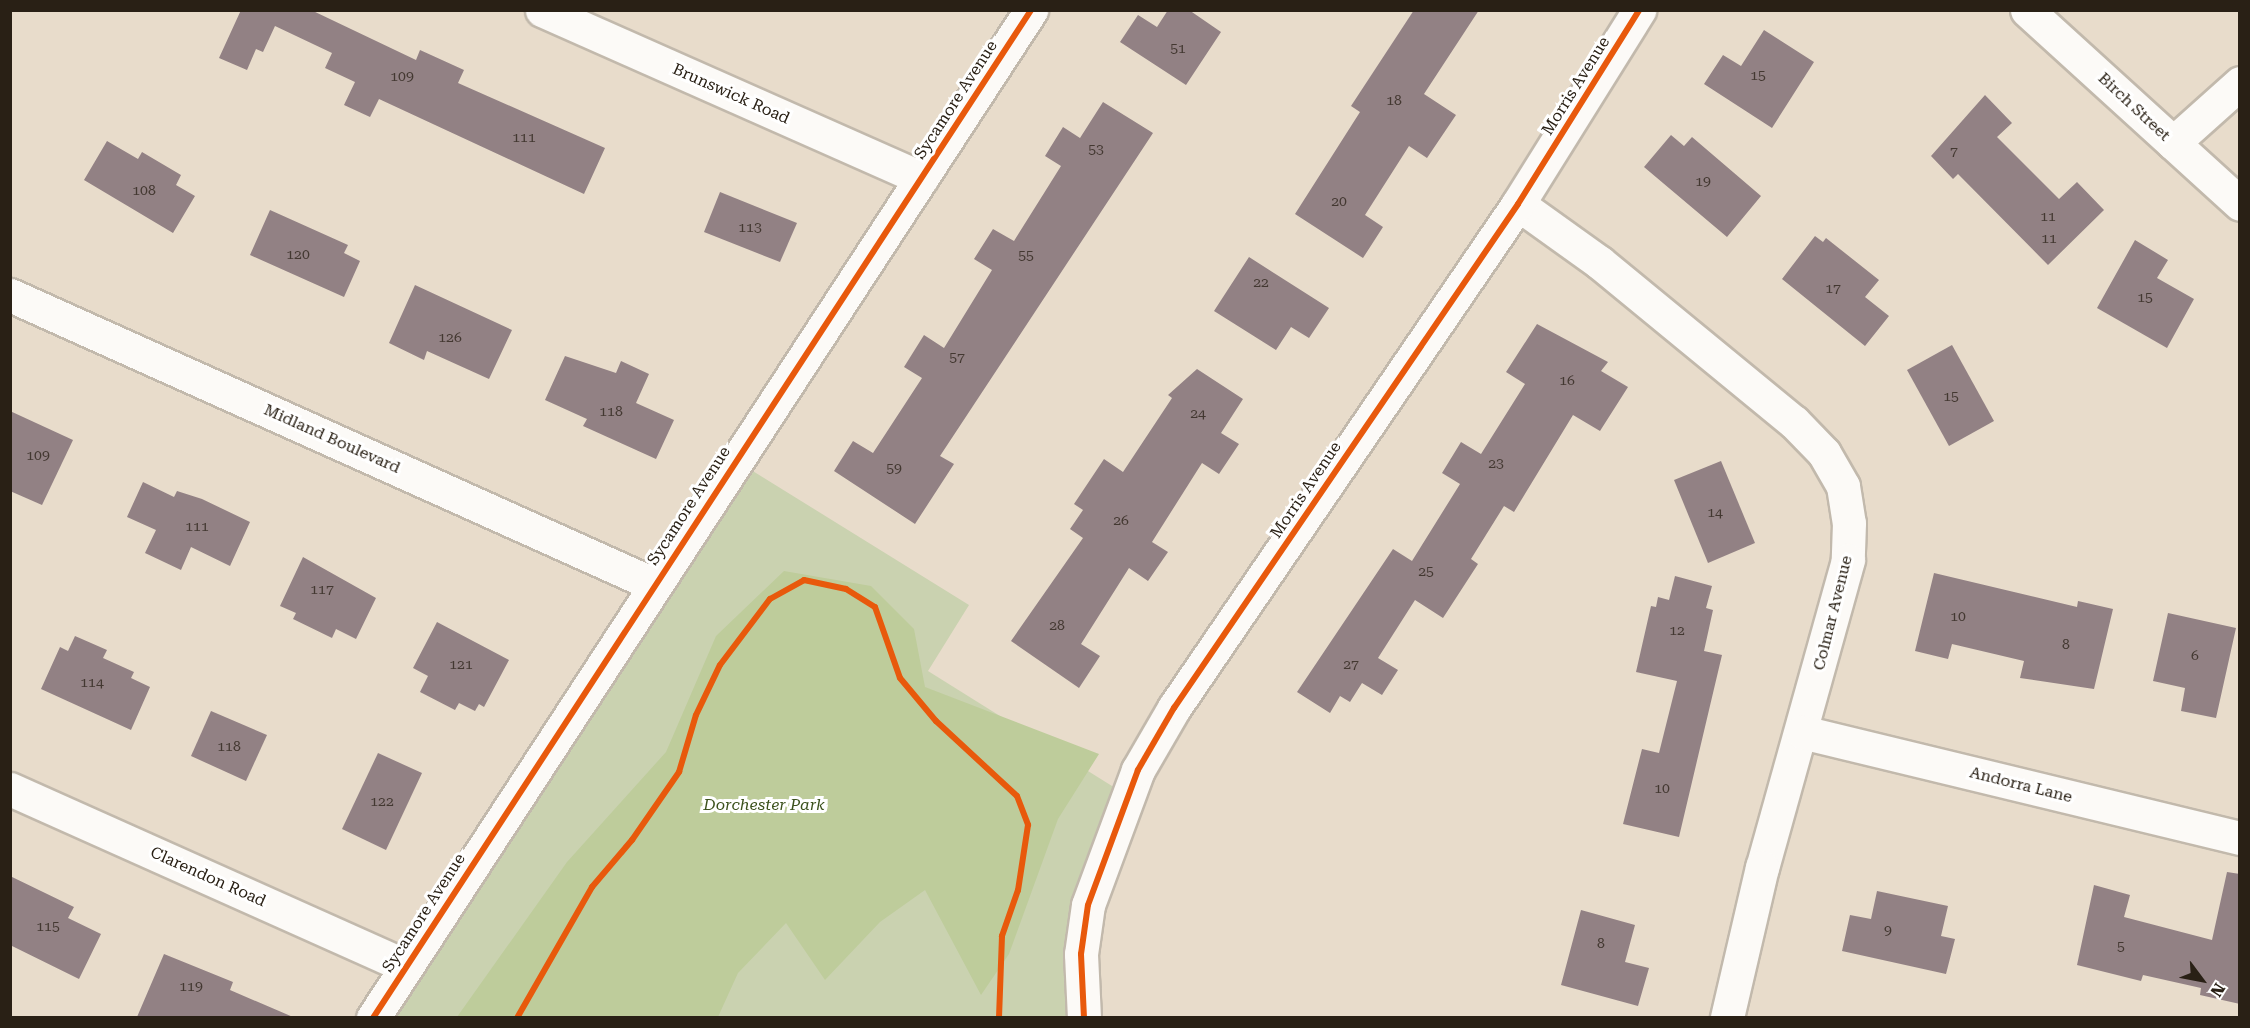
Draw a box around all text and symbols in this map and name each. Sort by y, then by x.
street label: Morris Avenue [1538,33,1614,139]
street label: Sycamore Avenue [910,37,1002,163]
house number: 51 [1170,40,1186,56]
street label: Brunswick Road [670,60,792,128]
house number: 15 [1750,67,1766,83]
house number: 109 [390,68,414,84]
street label: Birch Street [2094,69,2174,145]
house number: 18 [1386,92,1402,108]
house number: 111 [512,129,536,145]
house number: 53 [1088,141,1104,157]
house number: 7 [1950,143,1958,159]
house number: 19 [1695,173,1711,189]
house number: 108 [132,182,156,198]
house number: 20 [1331,193,1347,209]
house number: 11 [2040,208,2056,224]
house number: 113 [738,219,762,235]
house number: 11 [2041,230,2057,246]
house number: 120 [286,246,310,262]
house number: 55 [1018,247,1034,263]
house number: 22 [1253,274,1269,290]
house number: 17 [1825,280,1841,296]
house number: 15 [2137,289,2153,305]
house number: 126 [438,329,462,345]
house number: 57 [949,349,965,365]
house number: 16 [1559,372,1575,388]
house number: 15 [1943,388,1959,404]
street label: Midland Boulevard [261,400,403,478]
house number: 118 [599,403,623,419]
house number: 24 [1190,405,1206,421]
street label: Morris Avenue [1267,438,1345,542]
street label: Sycamore Avenue [643,443,735,569]
house number: 109 [26,447,50,463]
house number: 23 [1488,455,1504,471]
house number: 59 [886,460,902,476]
house number: 14 [1707,504,1723,520]
house number: 26 [1113,512,1129,528]
house number: 111 [185,518,209,534]
street label: Colmar Avenue [1809,554,1857,672]
house number: 25 [1418,563,1434,579]
house number: 117 [310,581,334,597]
house number: 10 [1950,608,1966,624]
house number: 28 [1049,617,1065,633]
house number: 12 [1669,622,1685,638]
house number: 8 [2062,636,2070,652]
house number: 6 [2191,647,2199,663]
house number: 121 [449,656,473,672]
house number: 27 [1343,656,1359,672]
house number: 114 [80,674,104,690]
house number: 118 [217,738,241,754]
street label: Andorra Lane [1968,763,2074,807]
house number: 10 [1654,780,1670,796]
house number: 122 [370,793,394,809]
park label: Dorchester Park [703,795,825,815]
street label: Clarendon Road [147,843,269,911]
street label: Sycamore Avenue [378,850,470,976]
house number: 115 [36,918,60,934]
house number: 9 [1884,922,1892,938]
house number: 8 [1597,935,1605,951]
house number: 5 [2117,938,2125,954]
north arrow [2172,950,2232,1010]
house number: 119 [179,978,203,994]
text: N [2206,980,2229,1000]

